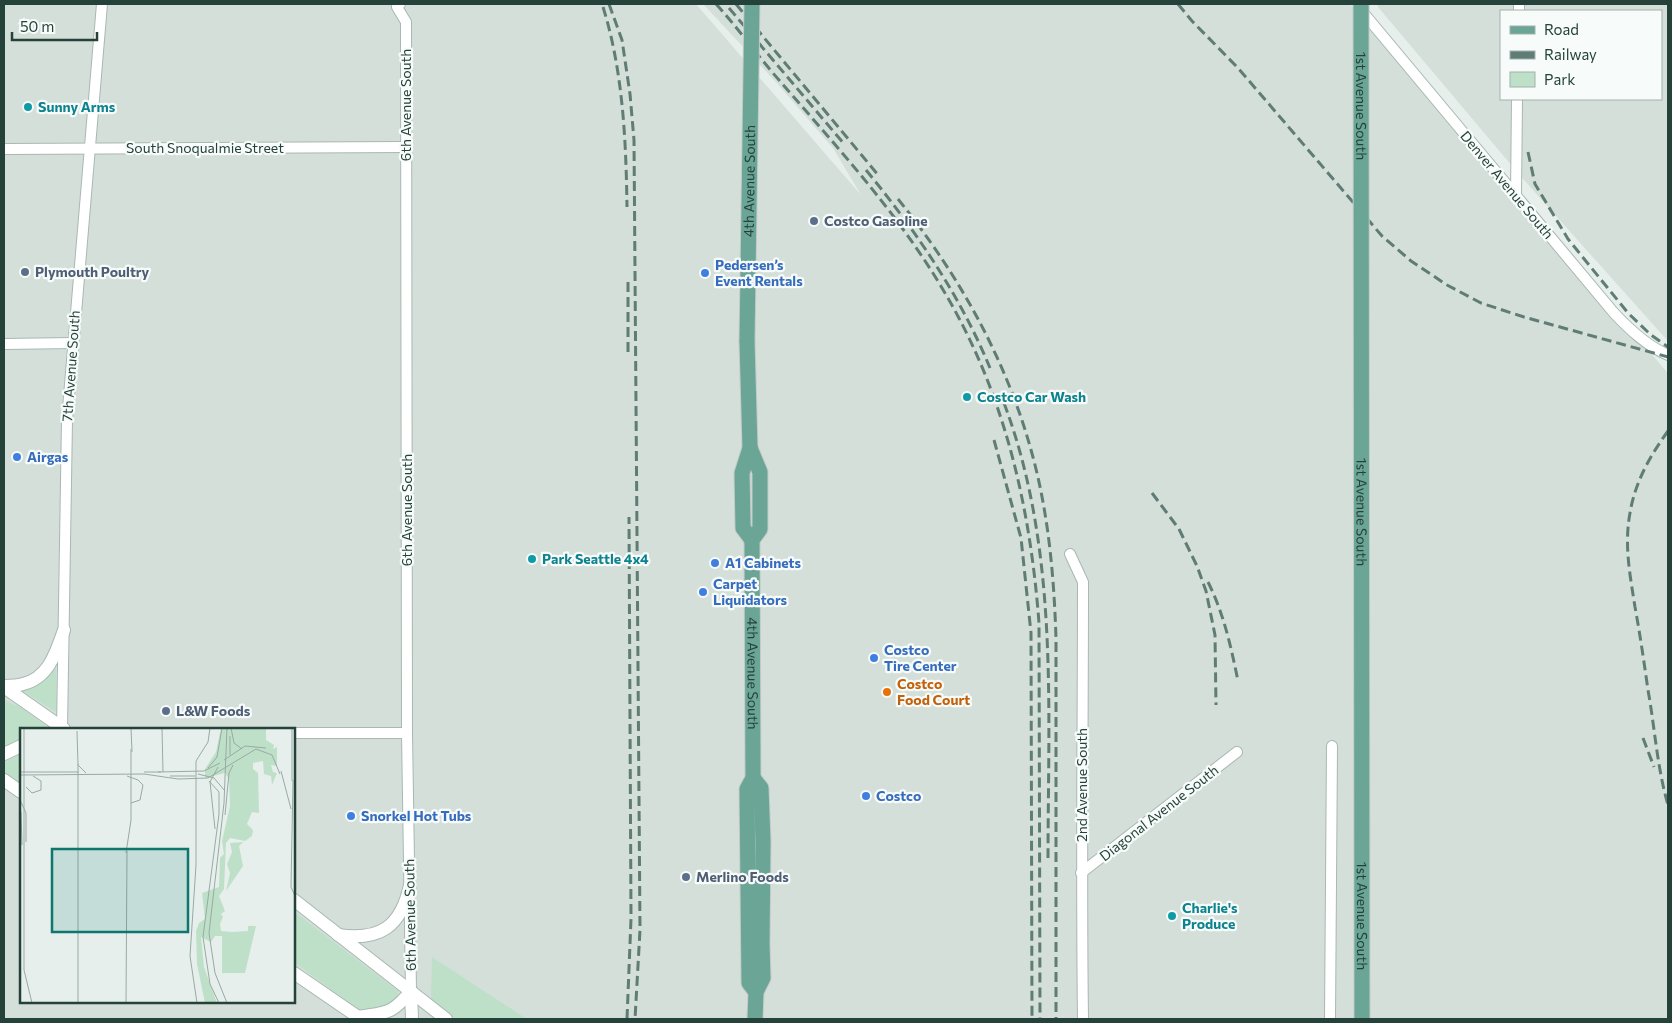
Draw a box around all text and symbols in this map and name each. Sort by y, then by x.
scale bar [12,10,98,42]
legend [1500,10,1662,100]
text: 50 m [20,17,54,35]
text: Road [1544,20,1579,38]
text: Railway [1544,45,1597,63]
street label: 6th Avenue South [397,49,414,161]
street label: 1st Avenue South [1353,52,1370,160]
text: Park [1544,70,1575,88]
place label: Sunny Arms [38,98,116,115]
marker: Sunny Arms [22,101,34,113]
street label: 4th Avenue South [740,125,758,237]
street label: Denver Avenue South [1457,127,1557,242]
street label: South Snoqualmie Street [126,139,284,156]
place label: Costco Gasoline [824,212,928,229]
marker: Costco Gasoline [808,215,820,227]
place label: Pedersen’s Event Rentals [715,256,803,289]
place label: Plymouth Poultry [35,263,150,280]
marker: Plymouth Poultry [19,266,31,278]
marker: Pedersen’s Event Rentals [699,267,711,279]
street label: 7th Avenue South [58,310,83,422]
place label: Costco Car Wash [977,388,1086,405]
marker: Costco Car Wash [961,391,973,403]
place label: Airgas [27,448,69,465]
marker: Airgas [11,451,23,463]
street label: 6th Avenue South [398,454,415,566]
street label: 1st Avenue South [1353,458,1371,566]
place label: Park Seattle 4x4 [542,550,649,567]
marker: Park Seattle 4x4 [526,553,538,565]
place label: A1 Cabinets [725,554,802,571]
marker: A1 Cabinets [709,557,721,569]
place label: Carpet Liquidators [713,575,788,608]
marker: Carpet Liquidators [697,586,709,598]
street label: 4th Avenue South [744,617,762,730]
place label: Costco Tire Center [884,641,957,674]
marker: Costco Tire Center [868,652,880,664]
place label: Costco Food Court [897,675,970,708]
marker: Costco Food Court [881,686,893,698]
place label: L&W Foods [176,702,251,719]
marker: L&W Foods [160,705,172,717]
inset map [20,728,295,1003]
street label: 2nd Avenue South [1073,728,1090,842]
street label: Diagonal Avenue South [1096,761,1222,864]
place label: Costco [876,787,921,804]
marker: Costco [860,790,872,802]
place label: Snorkel Hot Tubs [361,807,472,824]
marker: Snorkel Hot Tubs [345,810,357,822]
street label: 6th Avenue South [400,859,419,971]
street label: 1st Avenue South [1354,862,1371,970]
place label: Merlino Foods [696,868,789,885]
marker: Merlino Foods [680,871,692,883]
place label: Charlie's Produce [1182,899,1238,932]
marker: Charlie's Produce [1166,910,1178,922]

